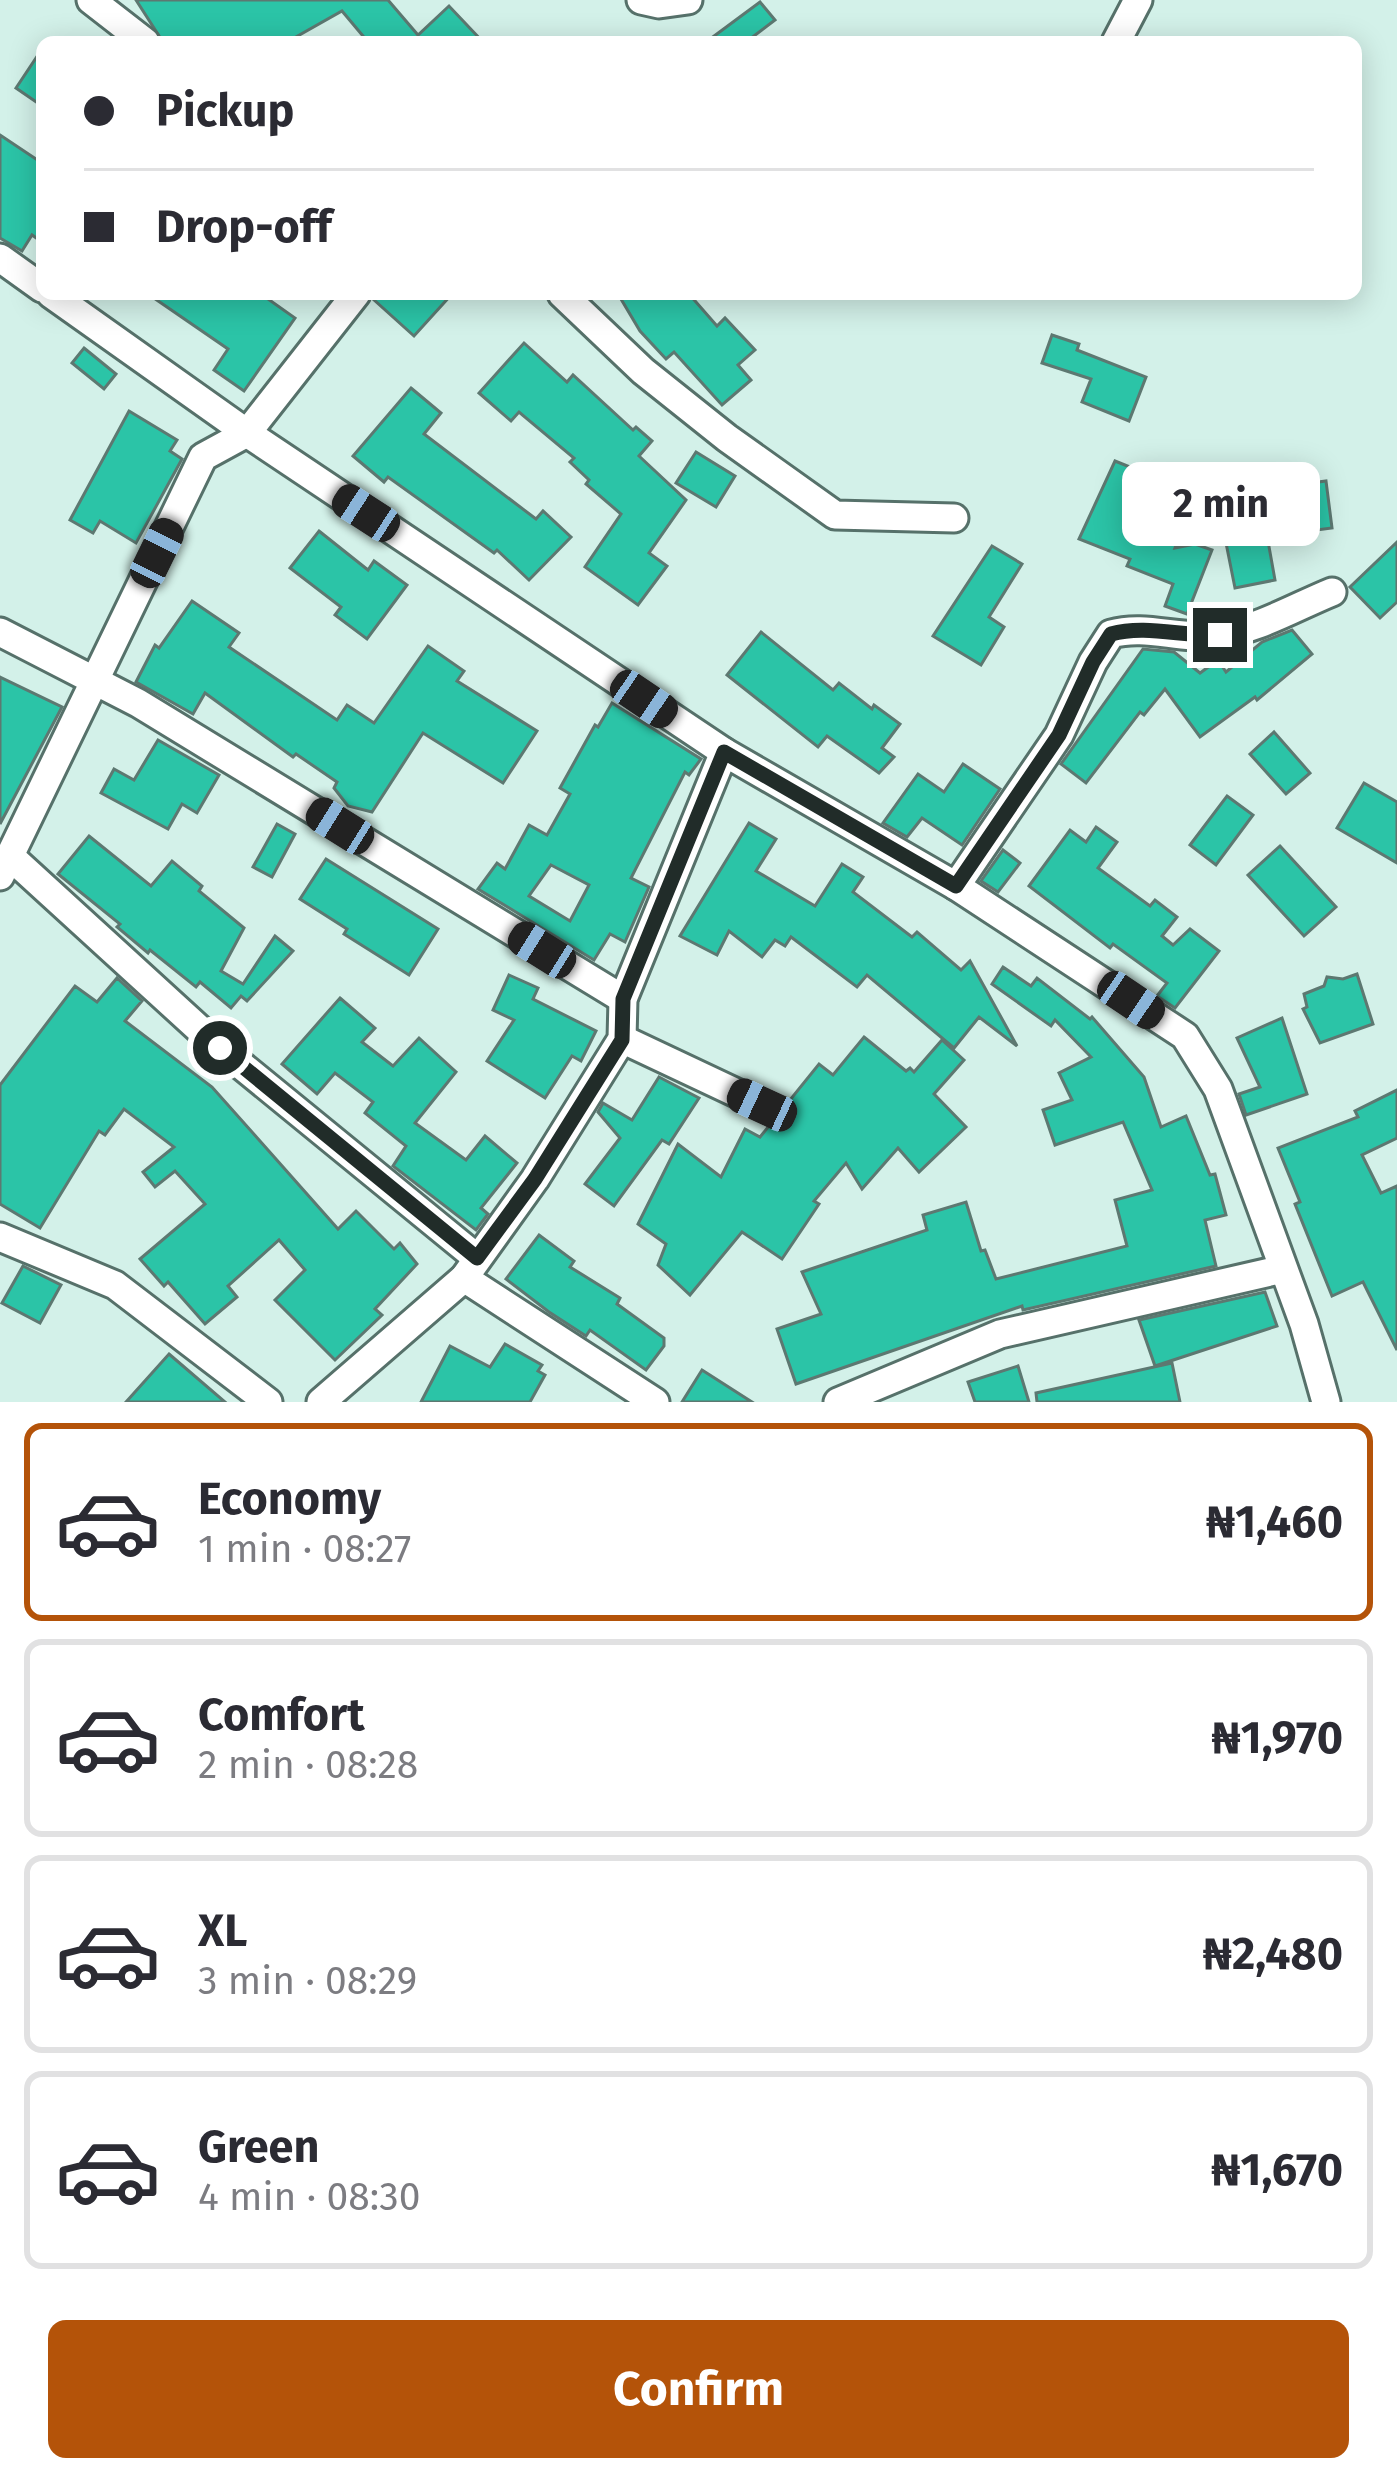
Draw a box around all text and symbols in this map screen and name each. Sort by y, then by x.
text: Pickup [156,84,294,138]
text: Drop-off [156,200,332,254]
callout: 2 min [1121,461,1319,545]
car [326,478,406,548]
text: 2 min [1173,481,1269,527]
car [125,513,189,593]
route end [1193,608,1247,662]
car [604,664,684,734]
car [300,792,380,860]
car [502,916,582,984]
car [1091,965,1171,1035]
route start [193,1021,247,1075]
car [722,1073,802,1137]
icon: car [54,1468,162,1576]
text: Economy [198,1472,381,1526]
text: ₦1,460 [1206,1495,1343,1549]
text: 1 min · 08:27 [198,1526,411,1572]
icon: car [54,1684,162,1792]
text: Comfort [198,1688,365,1742]
text: ₦1,970 [1211,1711,1343,1765]
text: 2 min · 08:28 [198,1742,418,1788]
icon: car [54,1900,162,2008]
text: XL [198,1904,247,1958]
text: ₦2,480 [1203,1927,1343,1981]
text: 3 min · 08:29 [198,1958,417,2004]
icon: car [54,2116,162,2224]
text: Green [198,2120,319,2174]
text: ₦1,670 [1211,2143,1343,2197]
text: 4 min · 08:30 [198,2174,421,2220]
button: Confirm [48,2320,1349,2458]

